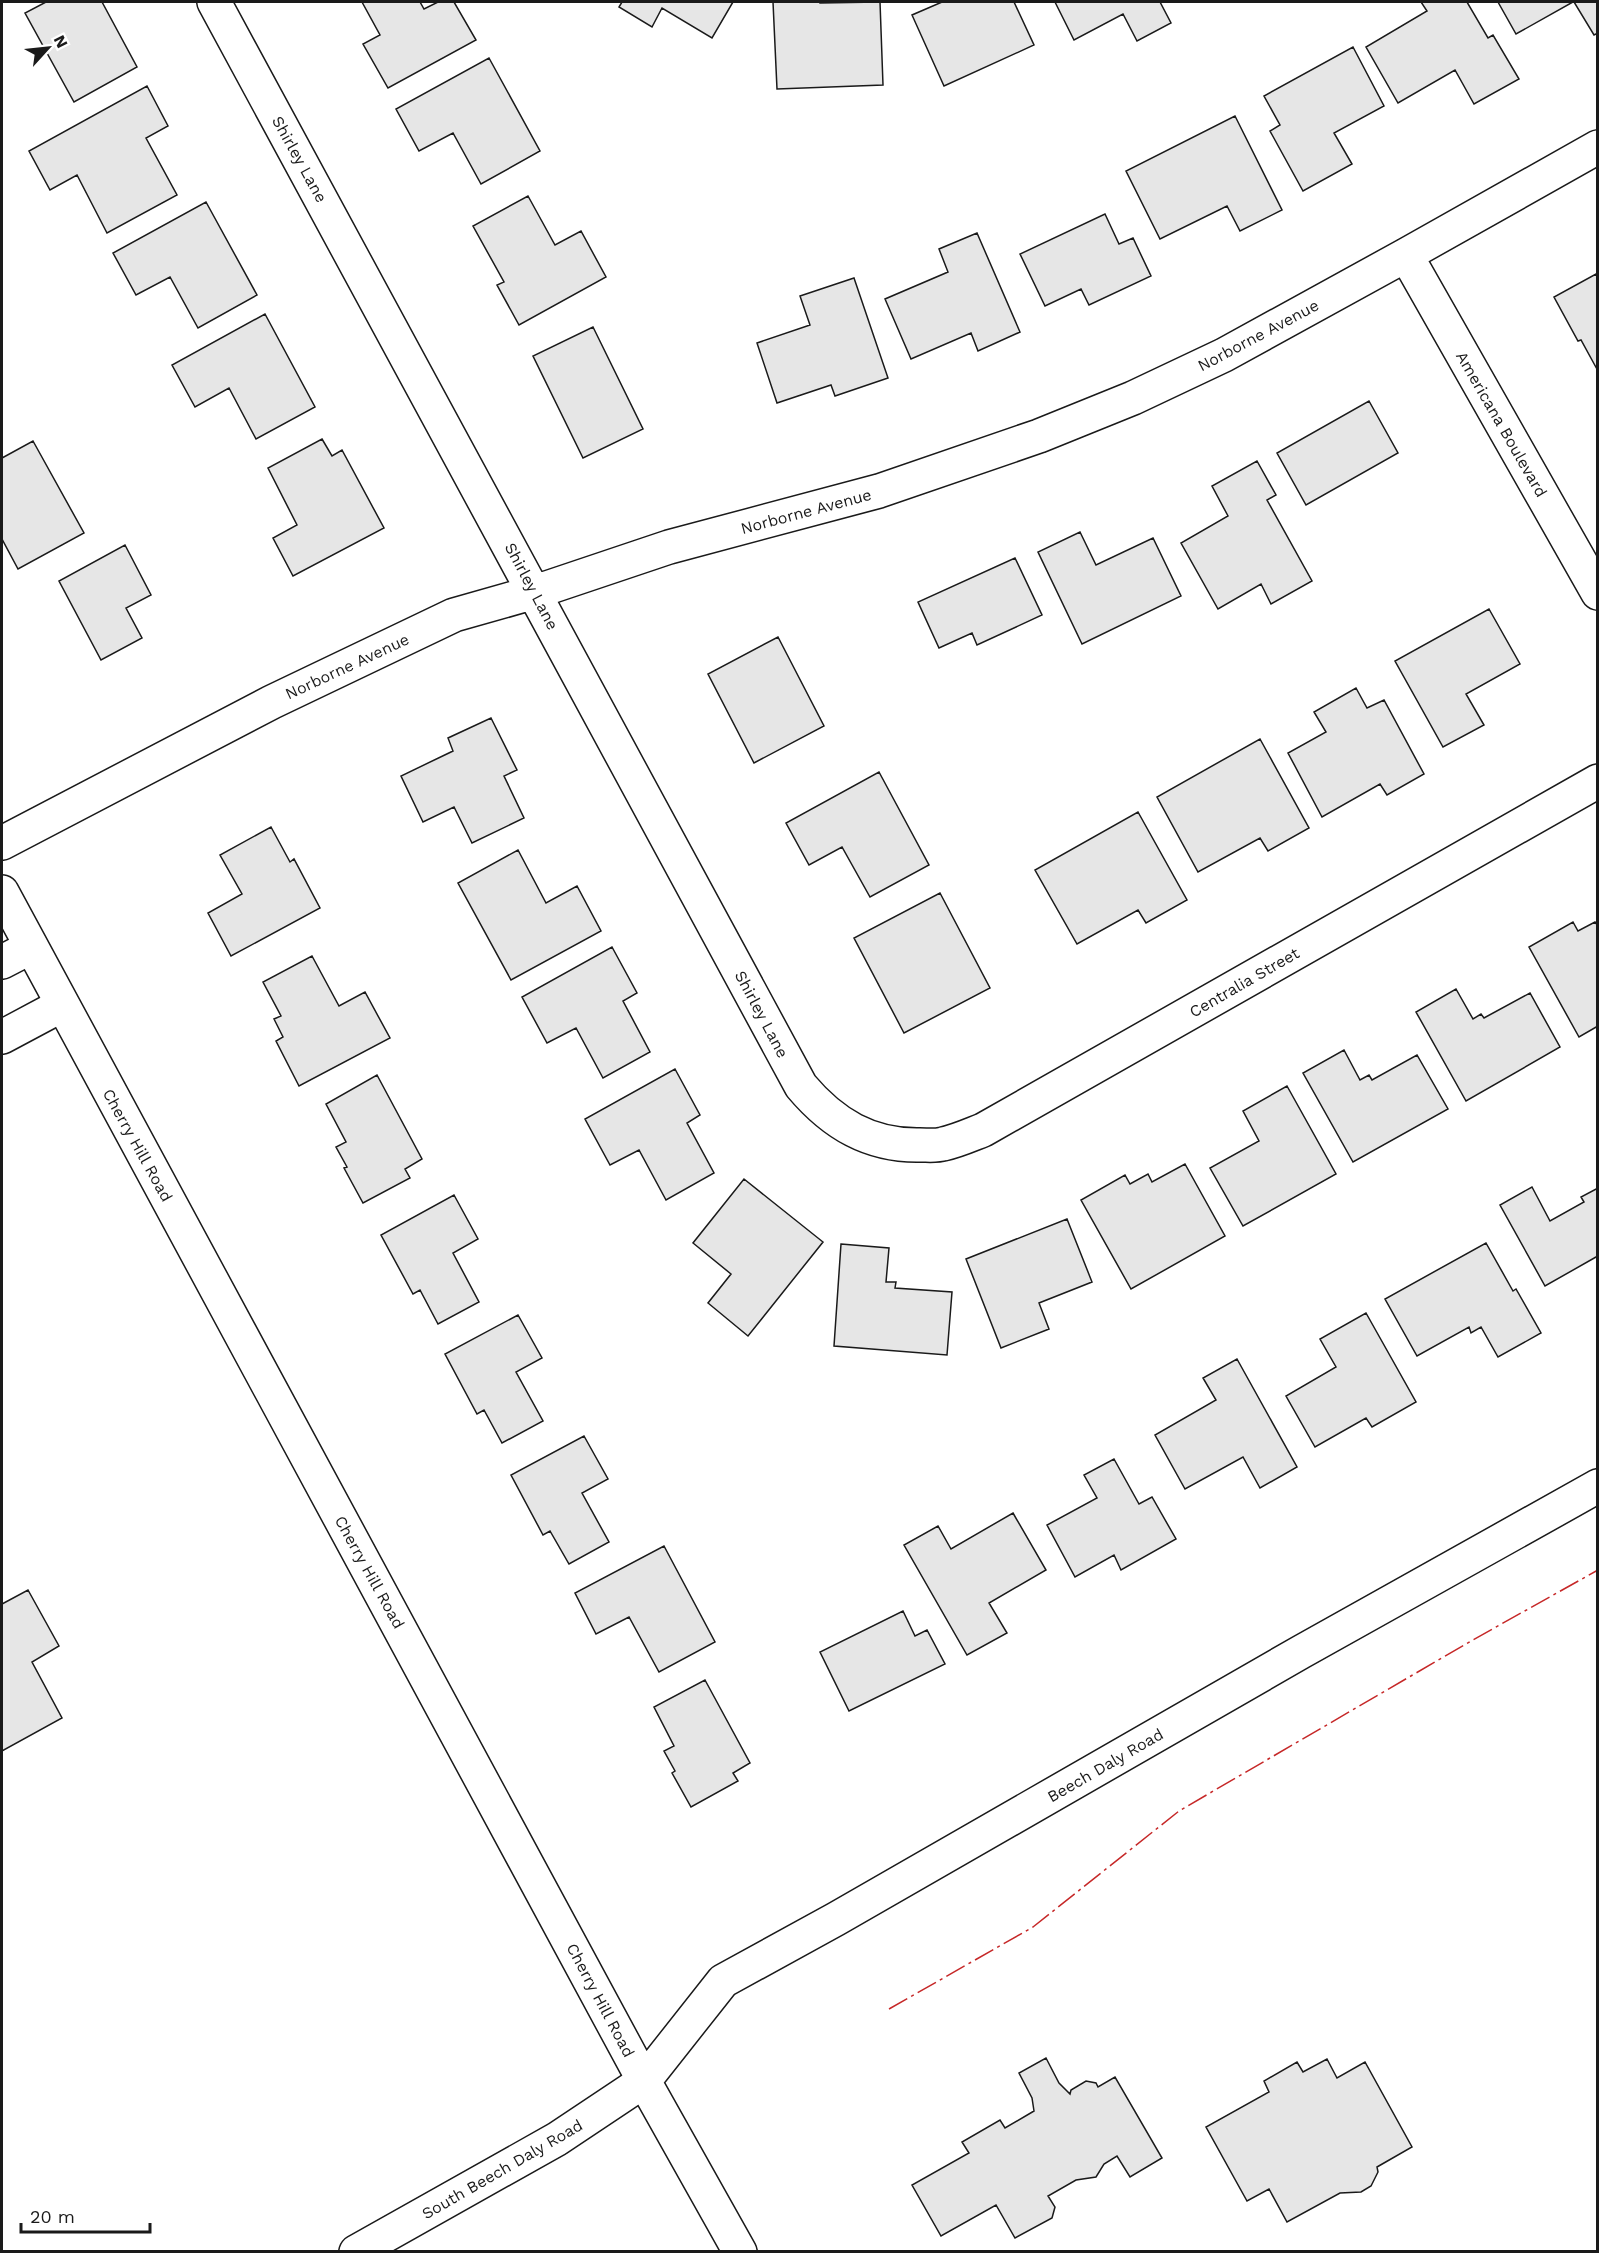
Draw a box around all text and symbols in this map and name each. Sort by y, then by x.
north arrow [18,18,78,78]
text: N [50,32,72,51]
street label: Shirley Lane [268,113,331,206]
street label: Norborne Avenue [1194,295,1322,375]
street label: Americana Boulevard [1452,348,1551,501]
street label: Norborne Avenue [739,485,874,538]
street label: Shirley Lane [501,539,562,633]
street label: Norborne Avenue [282,629,412,703]
street label: Centralia Street [1186,943,1303,1022]
street label: Shirley Lane [731,967,792,1061]
street label: Cherry Hill Road [99,1085,176,1205]
street label: Cherry Hill Road [331,1512,408,1632]
street label: Beech Daly Road [1044,1725,1167,1806]
street label: Cherry Hill Road [563,1940,639,2060]
street label: South Beech Daly Road [418,2116,586,2223]
scale bar [21,2196,150,2234]
text: 20 m [30,2206,75,2227]

